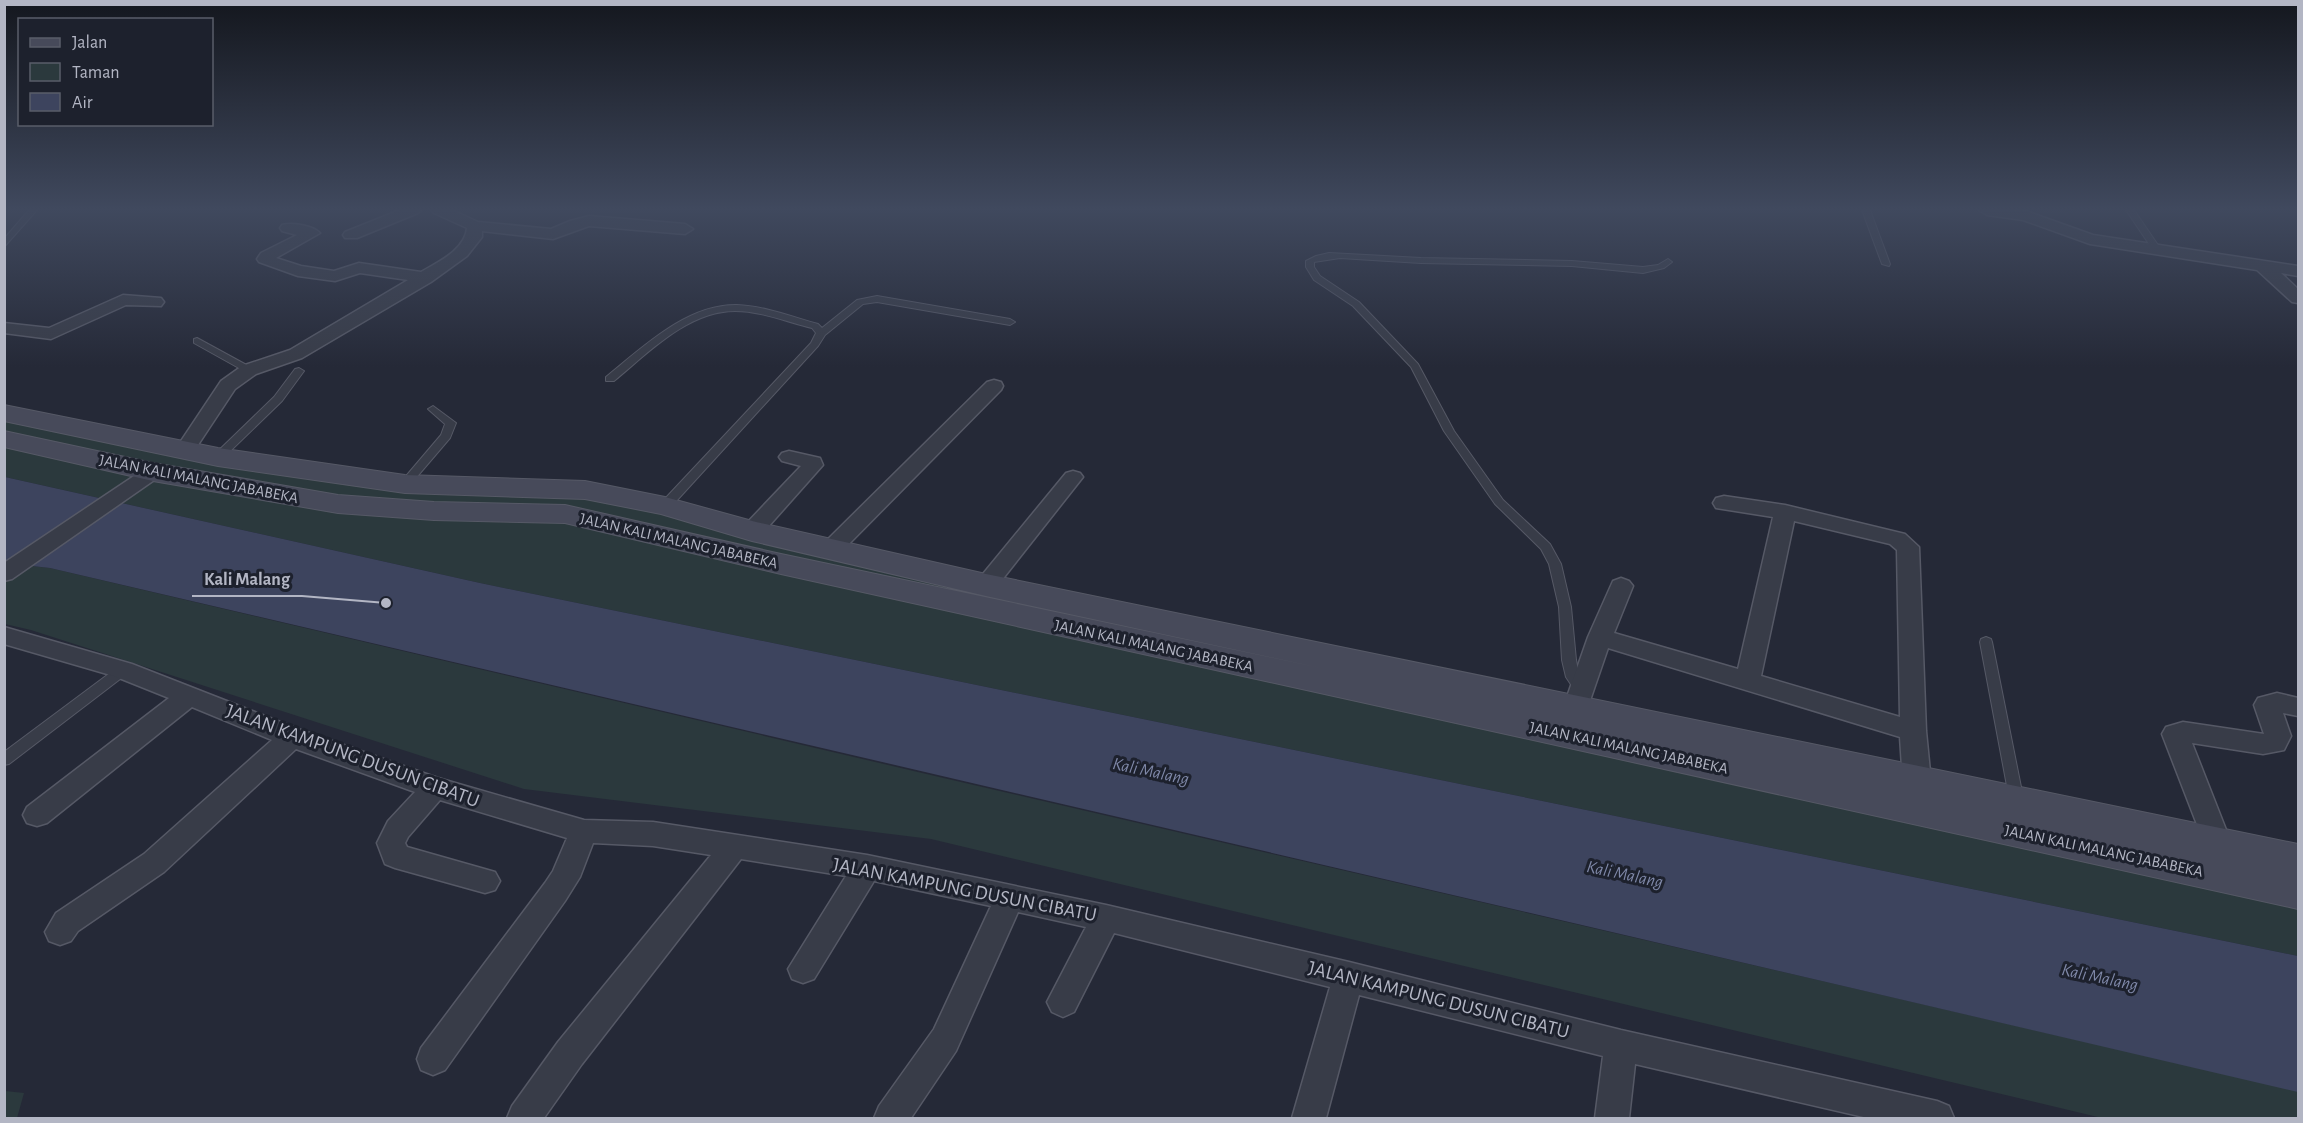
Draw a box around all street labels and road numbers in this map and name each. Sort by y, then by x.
street label: JALAN KALI MALANG JABABEKA [98,452,300,506]
street label: JALAN KALI MALANG JABABEKA [578,510,779,572]
street label: JALAN KALI MALANG JABABEKA [1053,617,1254,675]
street label: JALAN KAMPUNG DUSUN CIBATU [223,701,482,811]
street label: JALAN KALI MALANG JABABEKA [1528,719,1729,777]
street label: JALAN KALI MALANG JABABEKA [2003,822,2204,880]
street label: JALAN KAMPUNG DUSUN CIBATU [831,855,1098,925]
street label: JALAN KAMPUNG DUSUN CIBATU [1306,958,1571,1042]

